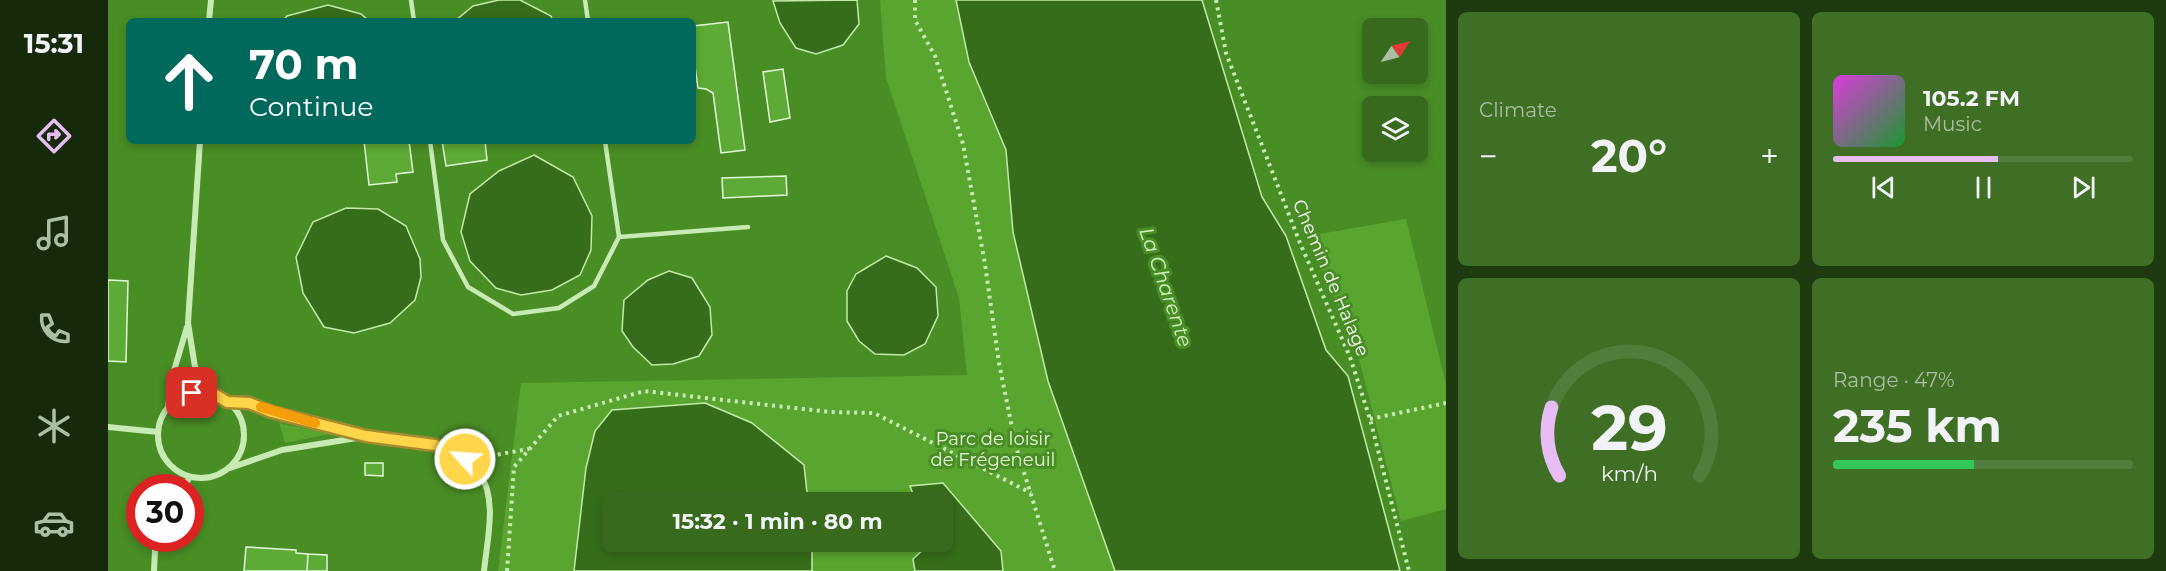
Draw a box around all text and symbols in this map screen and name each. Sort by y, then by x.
north arrow [1362,18,1428,84]
map controls [1362,18,1428,162]
text: 15:31 [24,27,84,60]
text: 70 m [249,38,359,90]
icon: ahead [150,42,228,120]
text: 105.2 FM [1923,85,2020,112]
text: Continue [249,90,374,123]
button: layers [1362,96,1428,162]
text: Climate [1479,98,1557,122]
text: Music [1923,112,1982,136]
icon: directions [33,115,75,157]
text: 20° [1591,128,1667,183]
text: − [1479,136,1498,176]
text: + [1760,136,1779,176]
icon: previous [1867,171,1900,204]
icon: pause [1967,171,2000,204]
icon: next [2067,171,2100,204]
street label: Chemin de Halage [1288,196,1374,360]
icon: music [33,212,75,254]
water label: La Charente [1134,224,1198,350]
icon: phone [33,308,75,350]
pin [166,367,217,418]
text: Range · 47% [1833,368,1955,392]
icon: arrive [175,376,208,409]
text: 29 [1591,390,1667,466]
text: 235 km [1833,398,2002,453]
icon: climate [33,405,75,447]
position arrow [433,427,497,491]
park label: Parc de loisir de Frégeneuil [931,428,1055,471]
text: km/h [1600,460,1658,486]
speed limit sign: 30 [126,474,204,552]
icon: car [33,502,75,544]
text: 15:32 · 1 min · 80 m [672,508,883,535]

